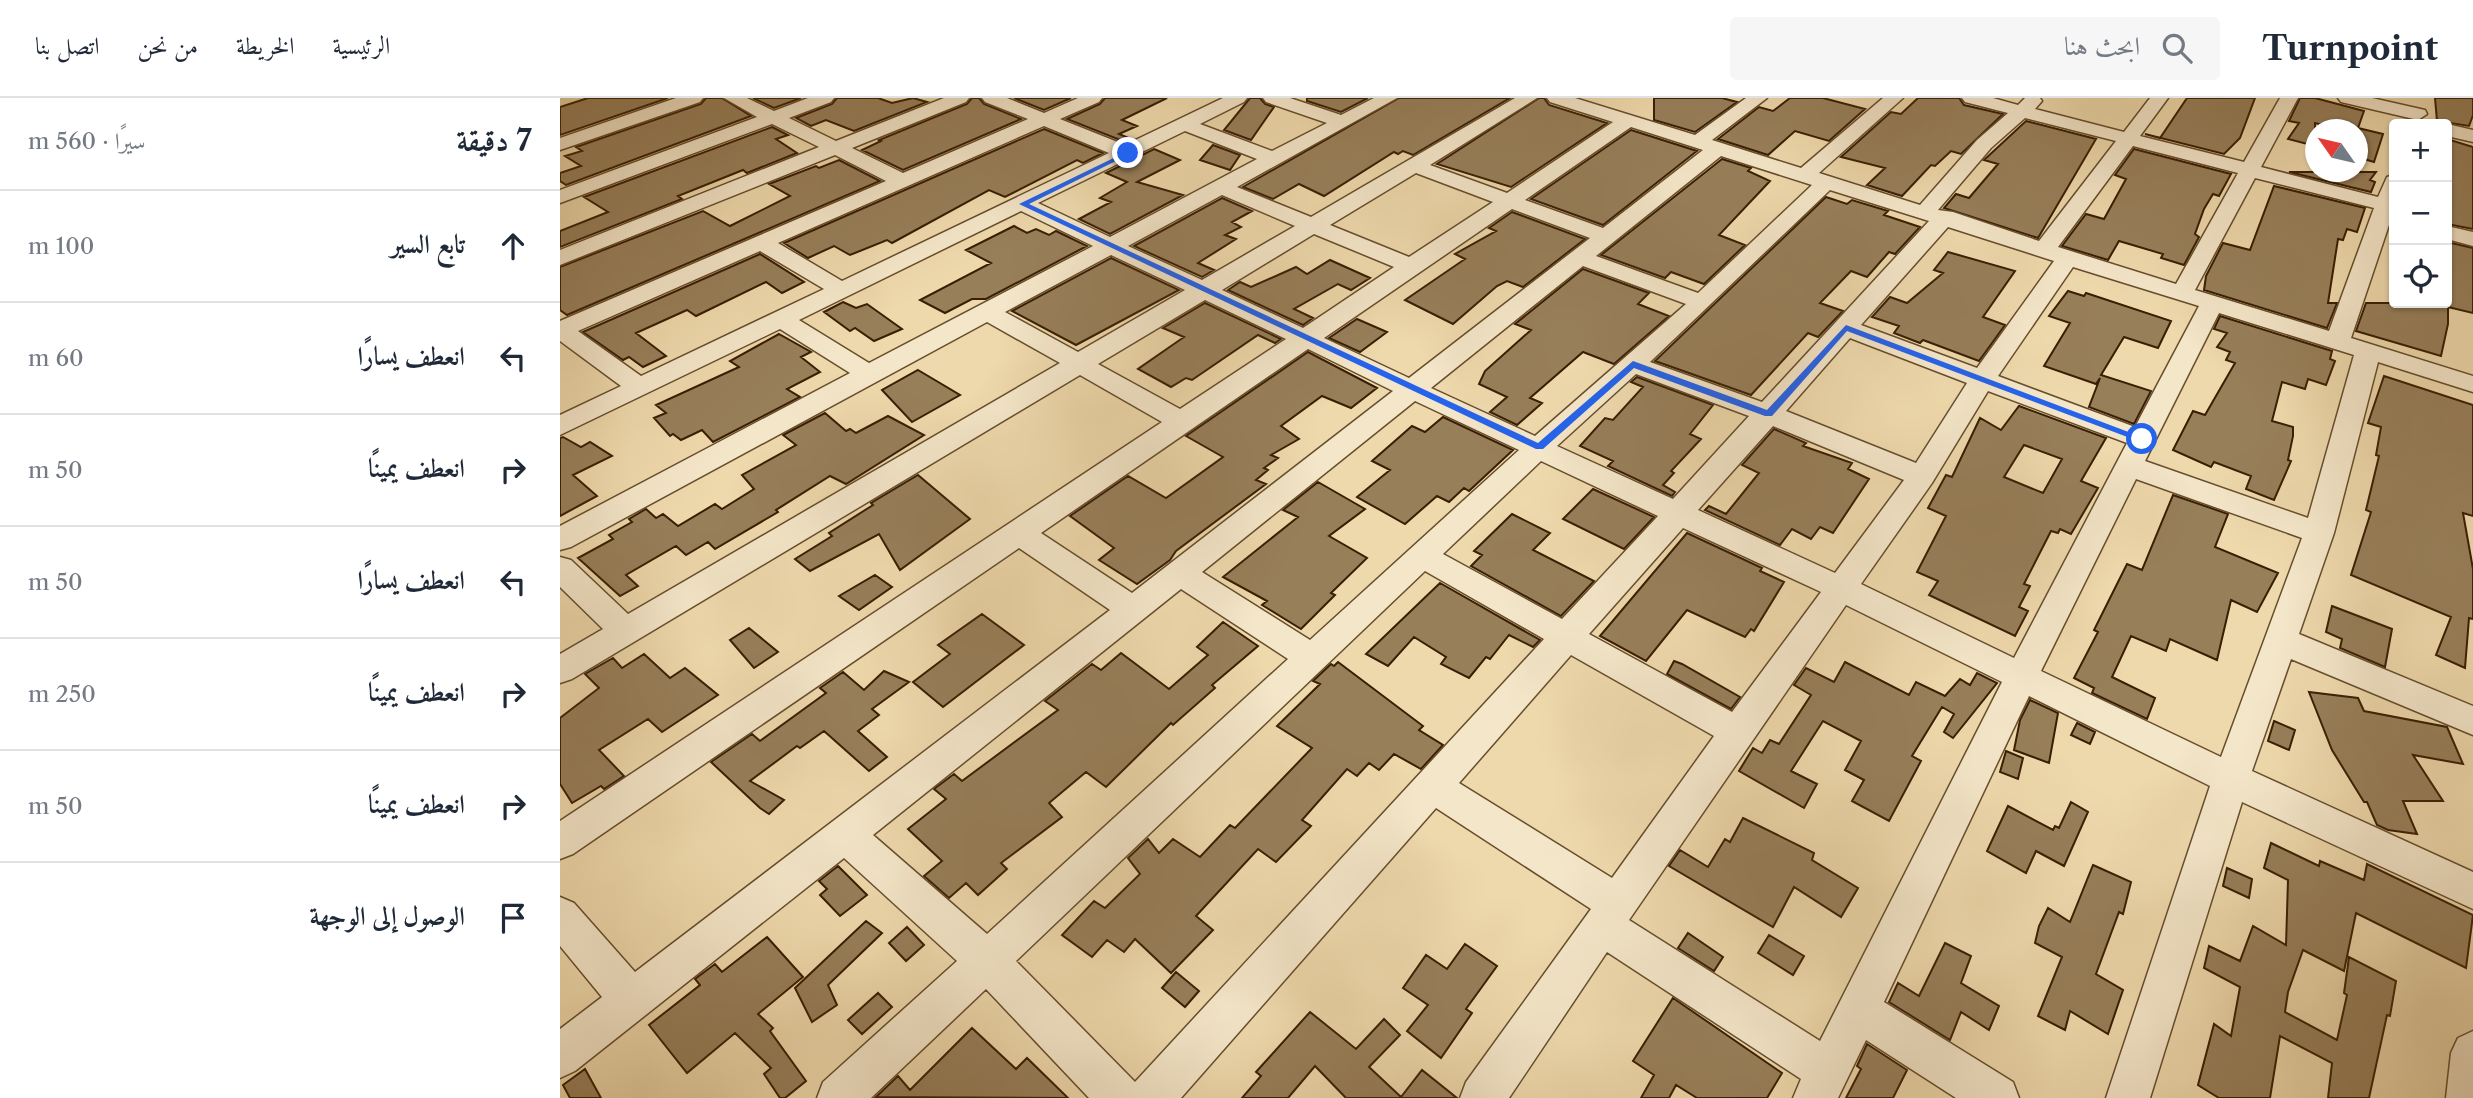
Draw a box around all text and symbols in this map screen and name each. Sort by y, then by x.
search box [1730,17,2220,80]
text: Turnpoint [2262,28,2438,69]
icon: search [2158,29,2196,67]
text: ابحث هنا [2064,30,2140,62]
text: اتصل بنا [35,31,99,60]
text: من نحن [137,31,198,60]
text: الخريطة [236,31,294,60]
text: الرئيسية [332,31,390,60]
north arrow [2305,119,2368,182]
map controls [2389,119,2452,308]
button: + [2389,119,2452,182]
text: 7 دقيقة [456,122,532,159]
text: سيرًا · 560 m [28,127,146,155]
route end [1112,137,1143,168]
button: − [2389,182,2452,245]
icon: ahead [494,227,532,265]
text: تابع السير [391,228,465,260]
text: 100 m [28,232,94,260]
button: locate [2389,245,2452,308]
icon: left [494,339,532,377]
text: انعطف يسارًا [357,340,465,372]
text: 60 m [28,344,84,372]
route start [2126,423,2157,454]
icon: right [494,451,532,489]
text: انعطف يمينًا [368,452,465,484]
text: 50 m [28,456,83,484]
icon: left [494,563,532,601]
text: انعطف يسارًا [357,564,465,596]
text: 50 m [28,568,83,596]
icon: right [494,675,532,713]
text: انعطف يمينًا [368,676,465,708]
text: 250 m [28,680,96,708]
icon: right [494,787,532,825]
text: انعطف يمينًا [368,788,465,820]
text: 50 m [28,792,83,820]
icon: arrive [494,899,532,937]
text: الوصول إلى الوجهة [310,900,465,932]

